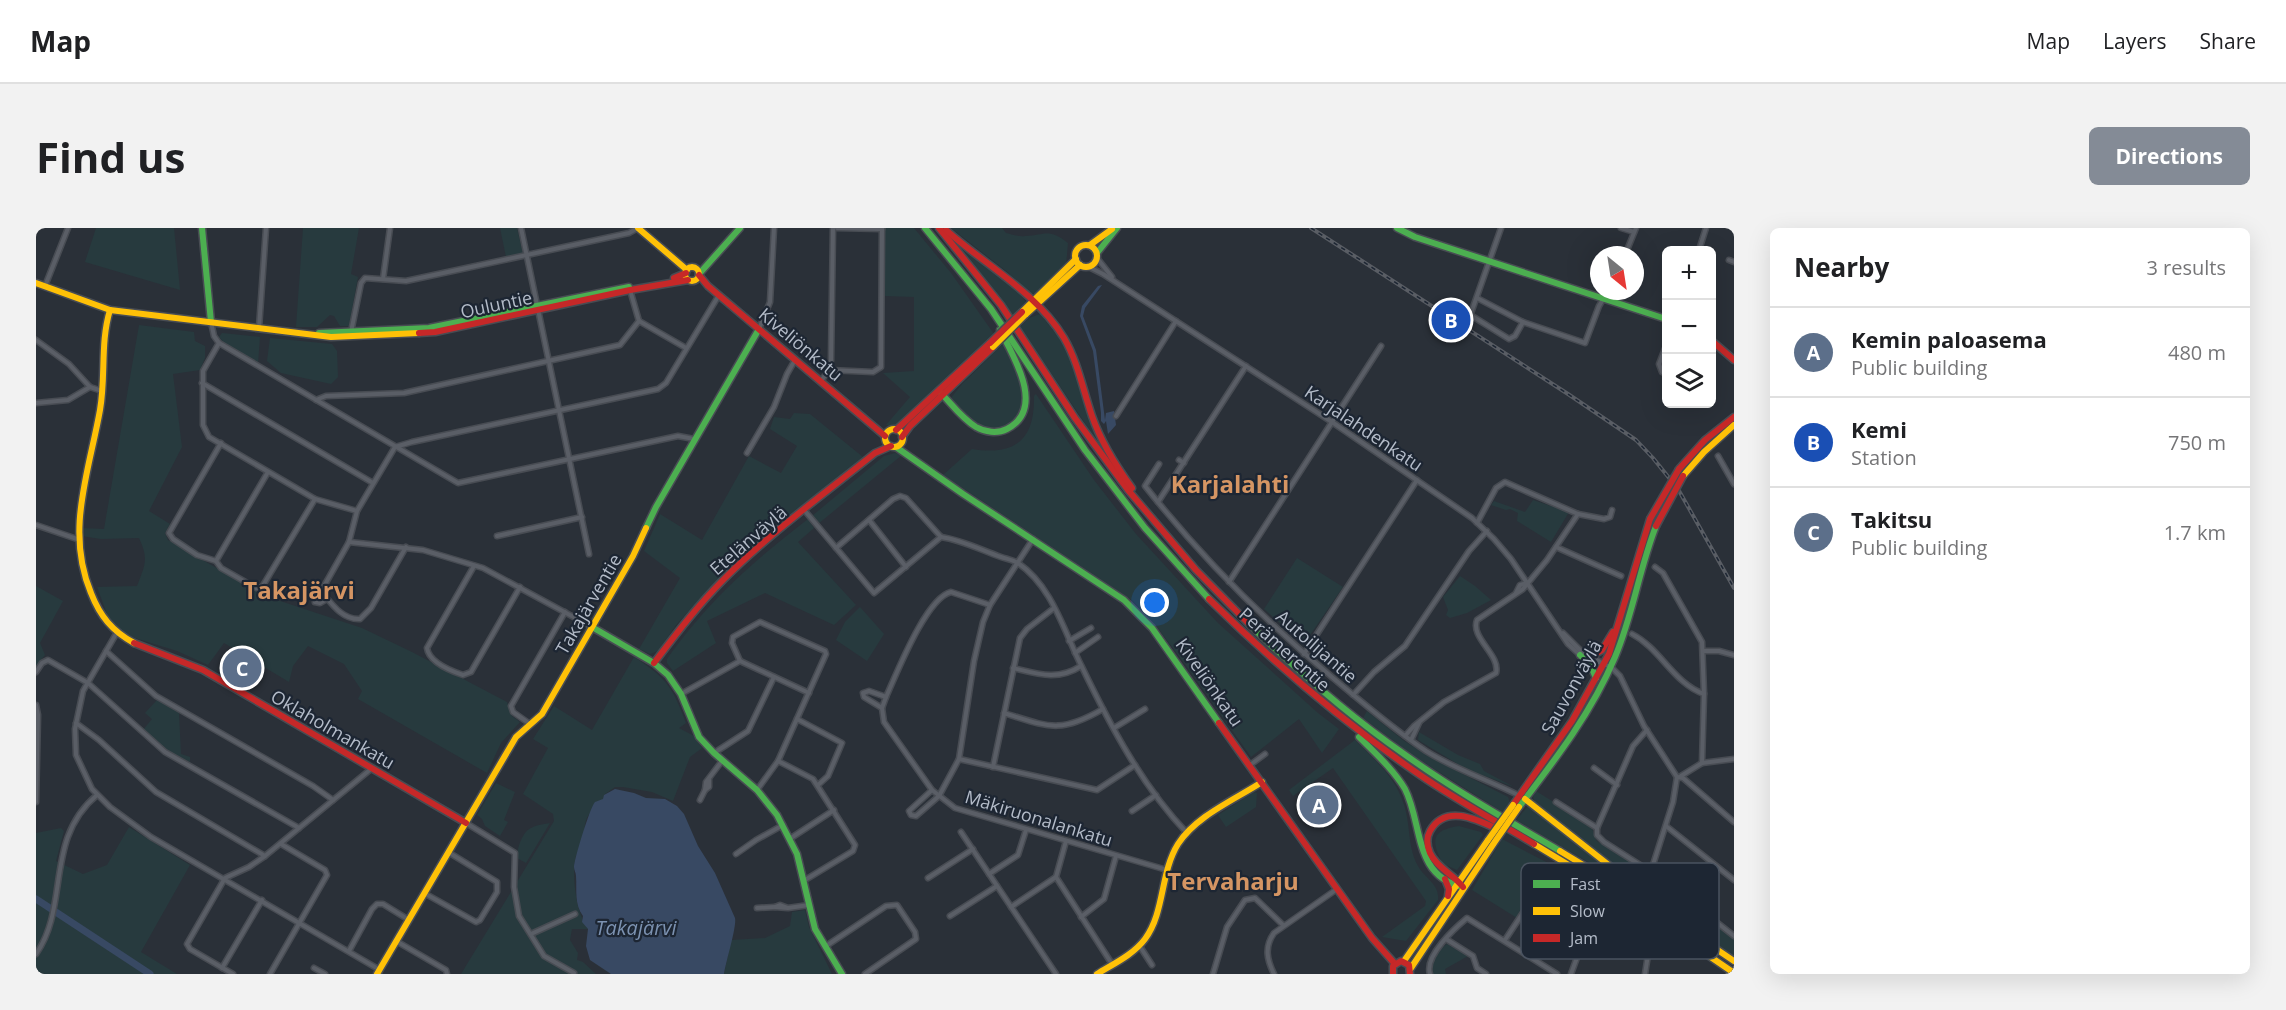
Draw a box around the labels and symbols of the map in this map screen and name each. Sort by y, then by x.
north arrow [1590,246,1644,300]
street label: Ouluntie [458,285,534,323]
pin: B [1432,298,1470,343]
street label: Kiveliönkatu [754,302,848,386]
street label: Karjalahdenkatu [1300,380,1428,476]
district label: Karjalahti [1171,467,1289,500]
street label: Etelänväylä [704,500,792,580]
street label: Takajärventie [549,549,627,659]
district label: Takajärvi [243,573,355,606]
your location [1140,588,1169,617]
street label: Perämerentie [1234,602,1336,696]
street label: Autoilijantie [1271,604,1363,688]
street label: Kiveliönkatu [1171,633,1249,731]
street label: Sauvonväylä [1535,636,1607,738]
pin: C [222,646,262,690]
street label: Oklaholmankatu [267,684,399,774]
pin: A [1300,782,1338,828]
street label: Mäkiruonalankatu [962,784,1116,852]
legend [1521,863,1719,959]
district label: Tervaharju [1167,864,1299,897]
text: Fast [1570,873,1601,895]
text: Slow [1570,900,1605,922]
water label: Takajärvi [596,914,677,941]
text: Jam [1568,927,1598,949]

